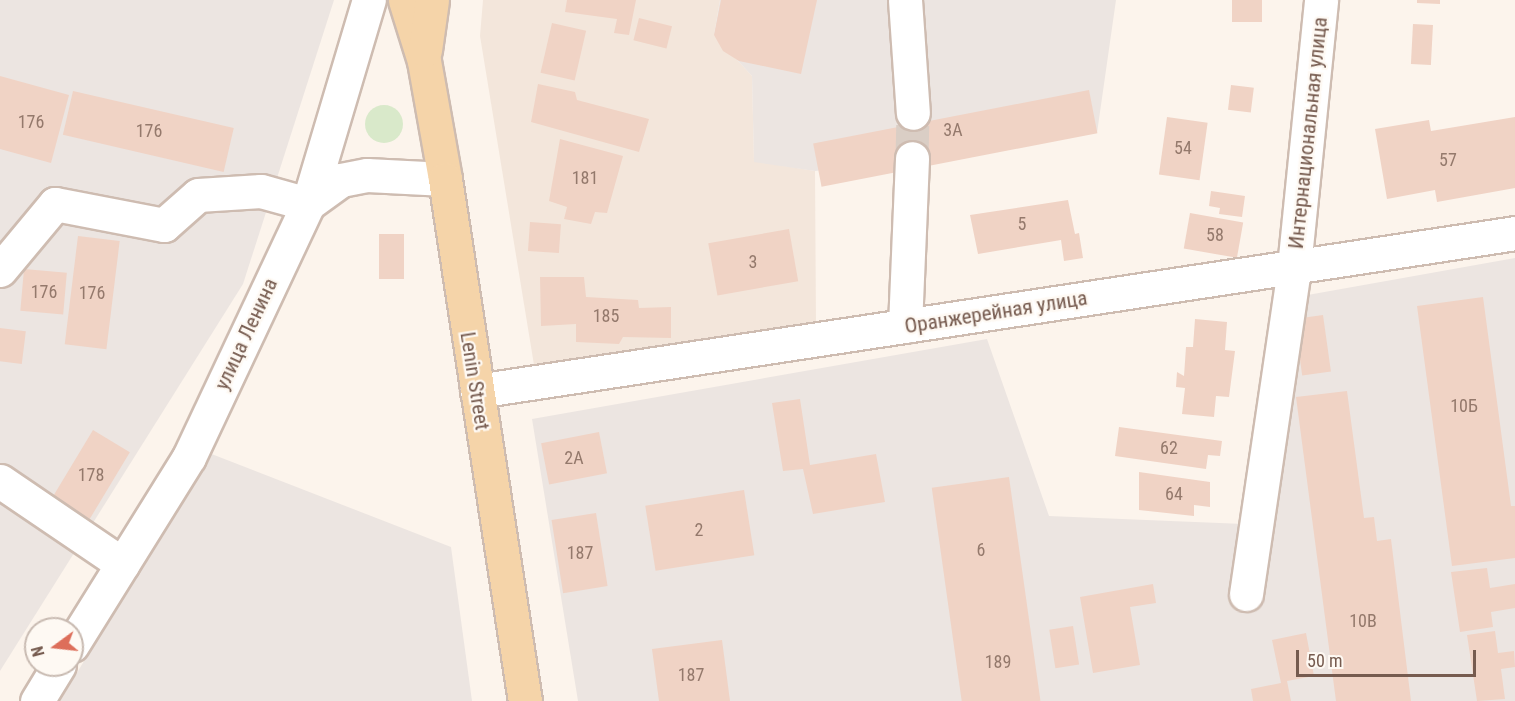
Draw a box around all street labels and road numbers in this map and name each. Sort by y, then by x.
street label: Интернациональная улица [1283,16,1333,250]
street label: улица Ленина [209,274,283,394]
street label: Оранжерейная улица [903,285,1089,339]
street label: Lenin Street [455,330,495,432]

